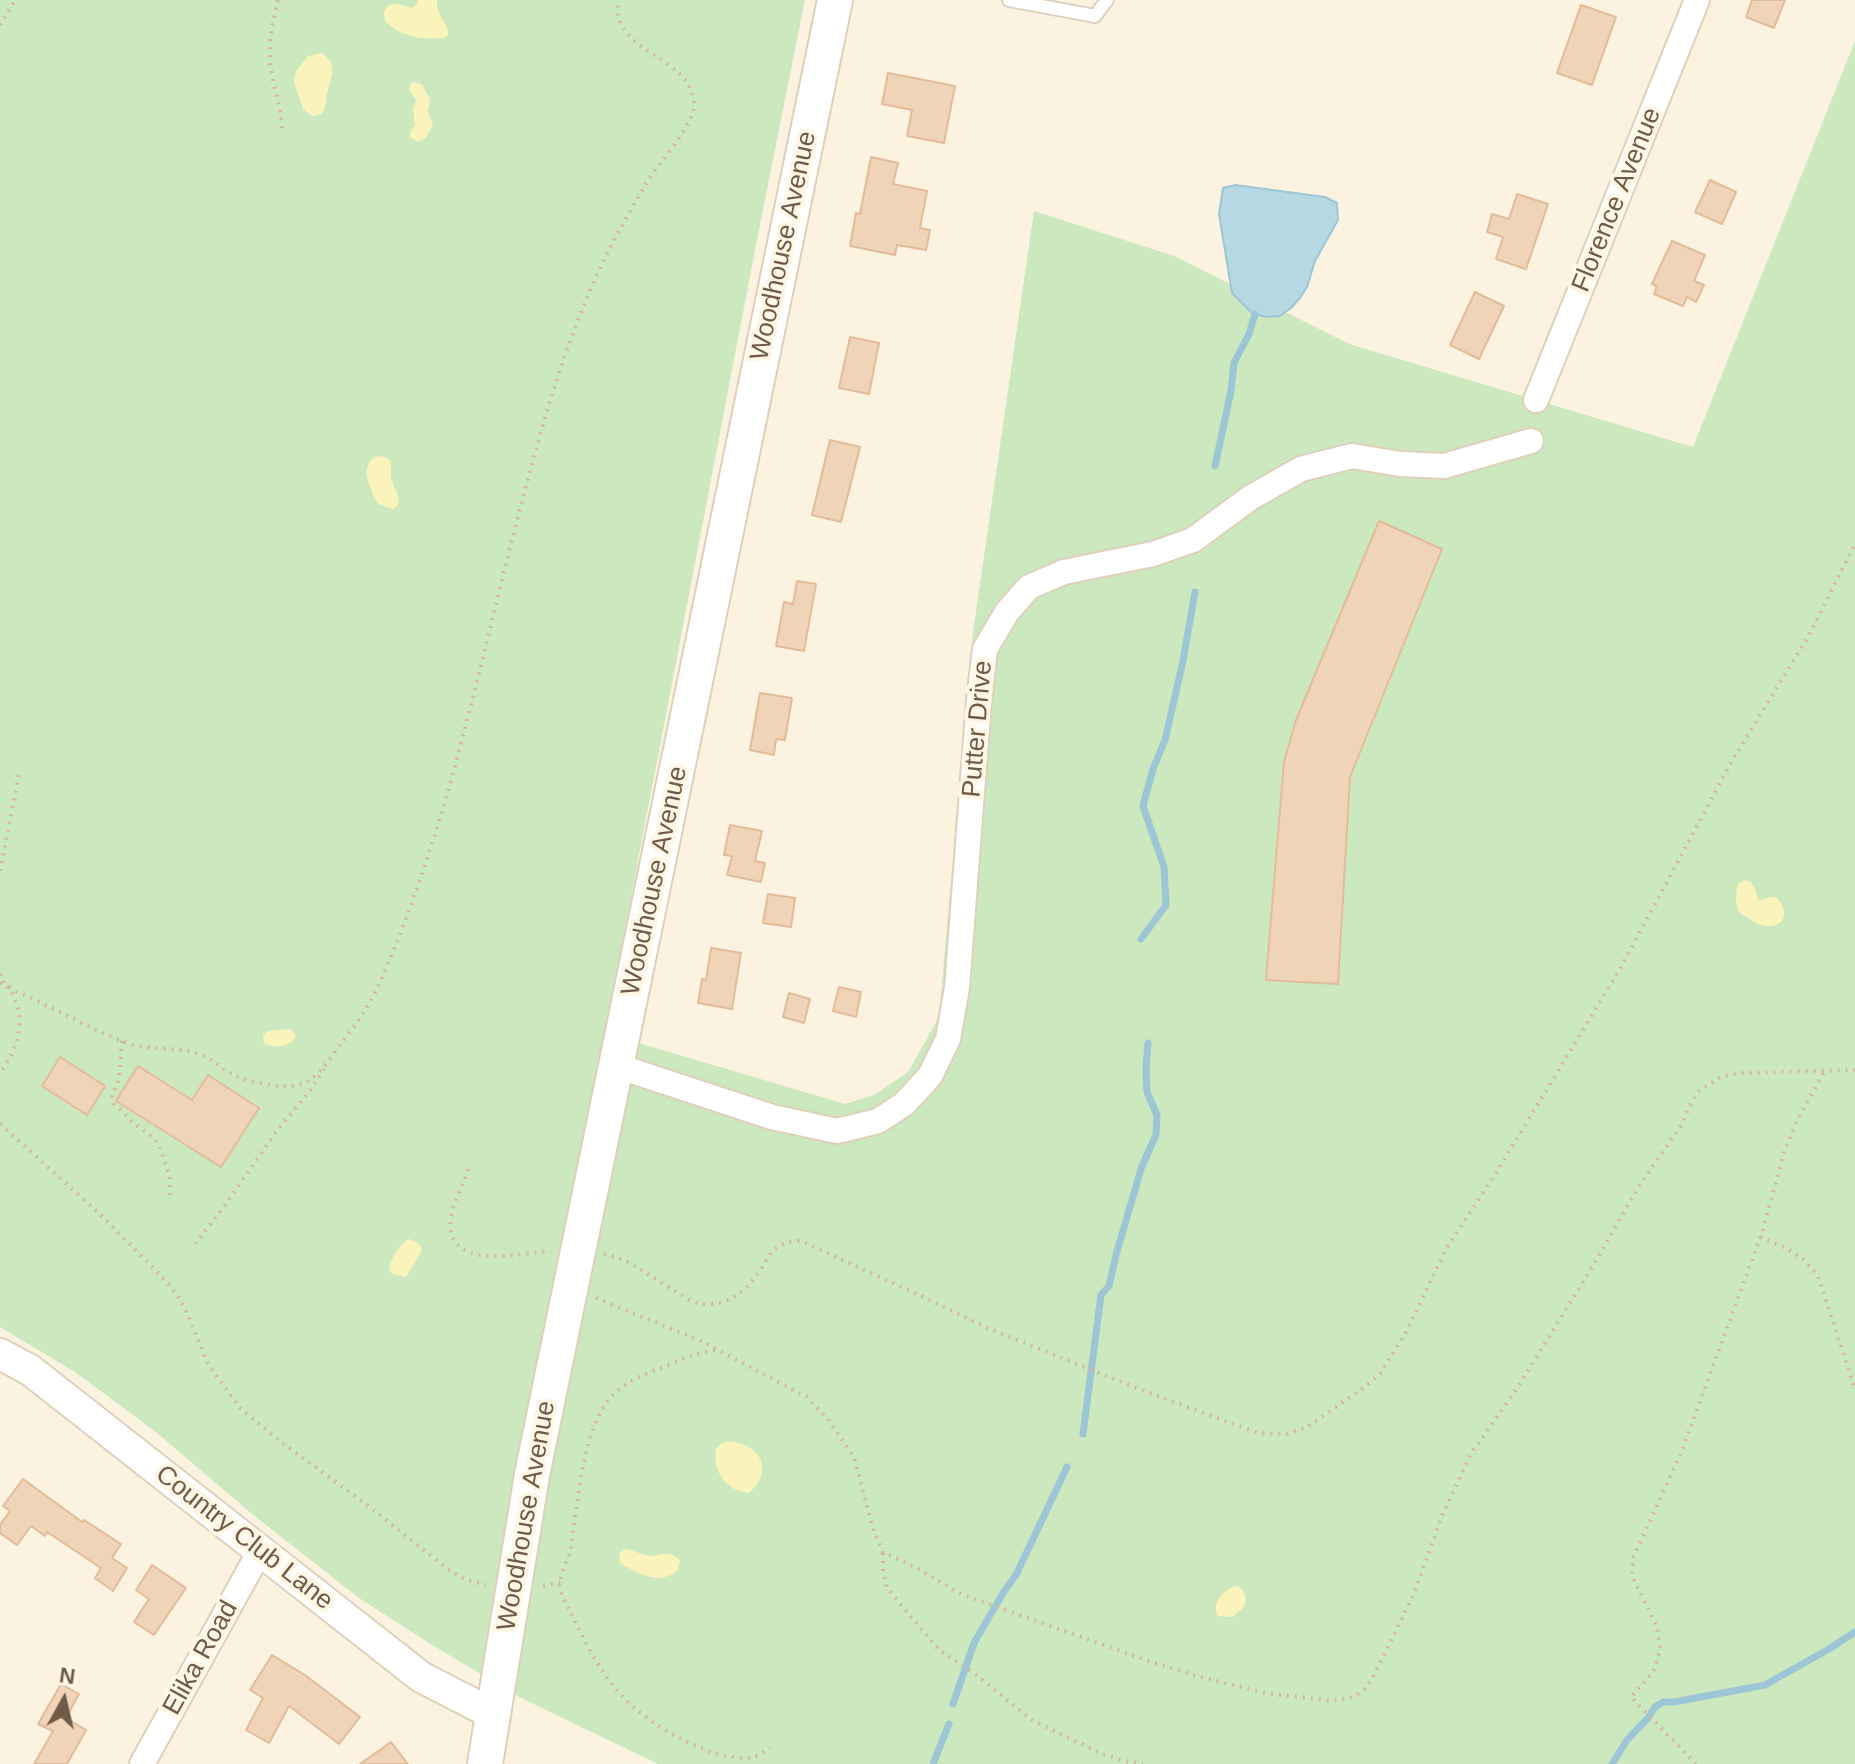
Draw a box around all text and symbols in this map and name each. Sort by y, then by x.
street label: Florence Avenue [1566,103,1668,297]
street label: Woodhouse Avenue [744,129,824,363]
street label: Putter Drive [956,659,1000,799]
street label: Woodhouse Avenue [615,764,695,998]
street label: Woodhouse Avenue [491,1398,563,1634]
street label: Country Club Lane [149,1459,339,1617]
street label: Elika Road [157,1595,245,1721]
north arrow [24,1660,104,1740]
text: N [58,1662,77,1689]

